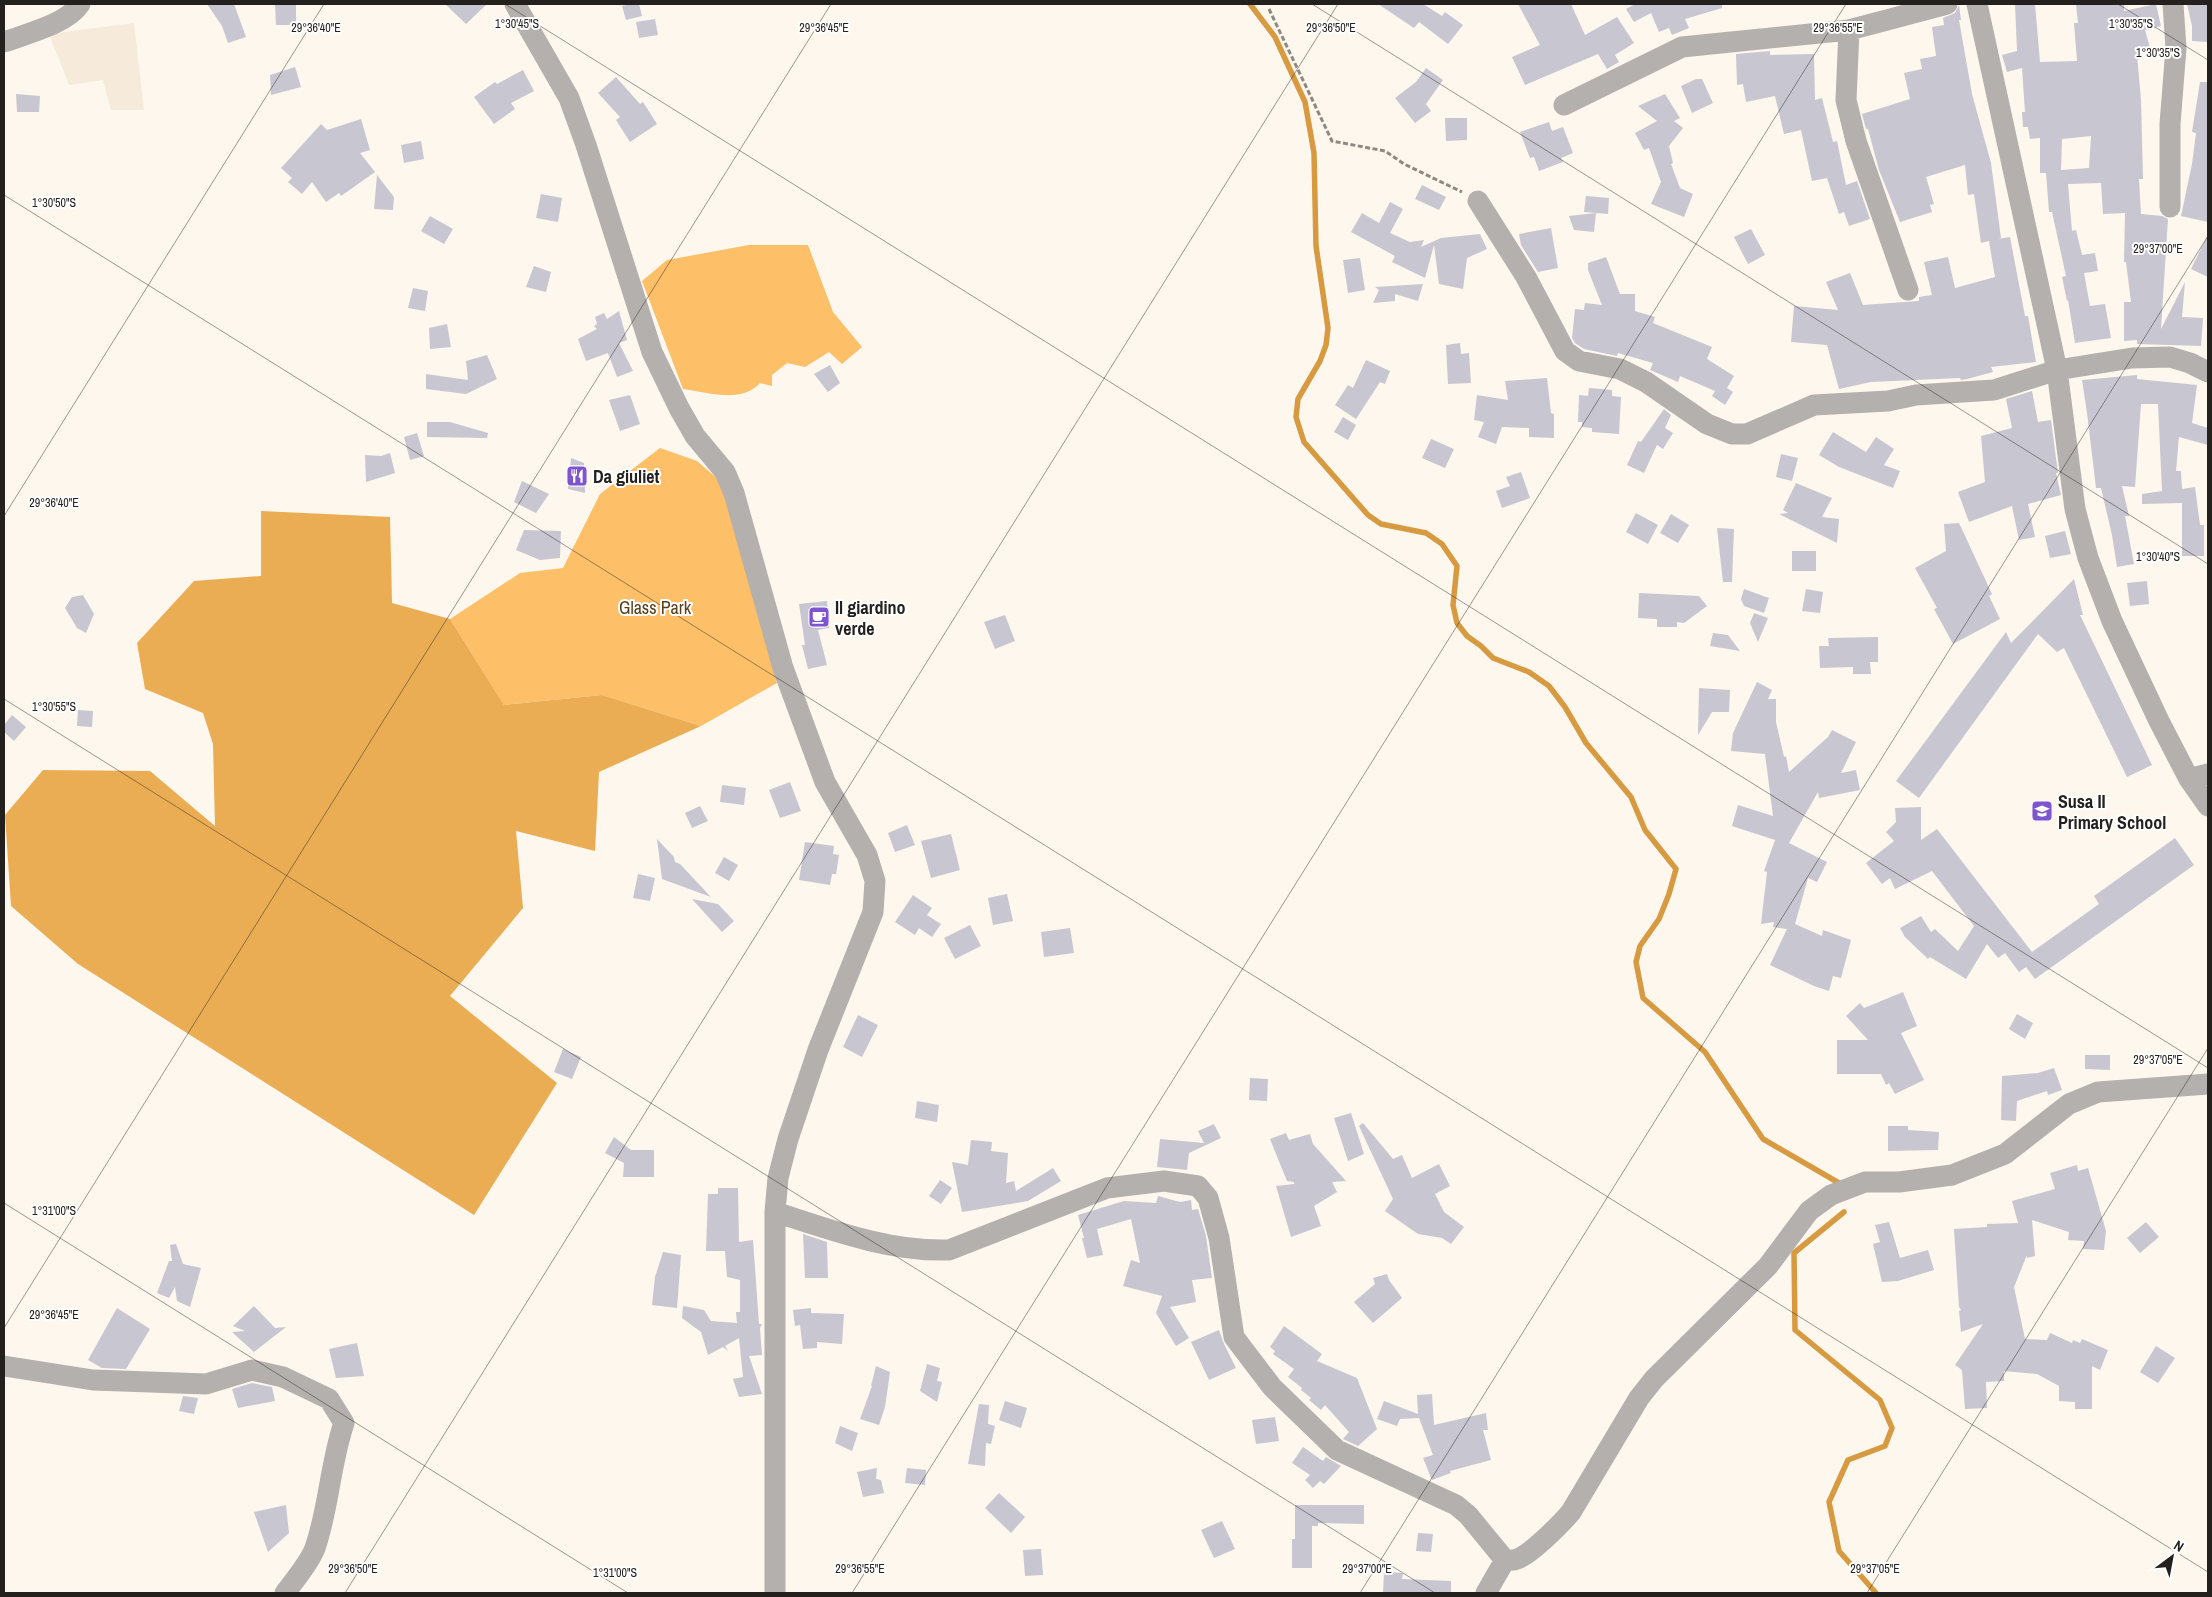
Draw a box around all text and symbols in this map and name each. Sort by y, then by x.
text: 1°30'45"S [495,16,539,32]
text: 1°30'35"S [2109,16,2153,32]
text: 29°36'40"E [291,20,341,36]
text: 29°36'45"E [799,20,849,36]
text: 29°36'50"E [1306,20,1356,36]
text: 29°36'55"E [1813,20,1863,36]
text: 1°30'35"S [2136,45,2180,61]
text: 1°30'50"S [32,195,76,211]
text: 29°37'00"E [2133,241,2183,257]
restaurant icon: Da giuliet [565,464,589,488]
place label: Da giuliet [593,464,660,489]
text: 29°36'40"E [29,495,79,511]
text: 1°30'40"S [2136,549,2180,565]
park label: Glass Park [619,595,692,620]
place label: Il giardino verde [835,595,906,641]
cafe icon: Il giardino verde [807,605,831,629]
text: 1°30'55"S [32,699,76,715]
place label: Susa II Primary School [2058,789,2166,835]
school or university icon: Susa II Primary School [2030,799,2054,823]
text: 29°37'05"E [2133,1052,2183,1068]
text: 1°31'00"S [32,1203,76,1219]
text: 29°36'45"E [29,1307,79,1323]
north arrow [2147,1532,2197,1582]
text: N [2171,1536,2187,1556]
text: 29°36'50"E [328,1561,378,1577]
text: 29°36'55"E [835,1561,885,1577]
text: 29°37'00"E [1342,1561,1392,1577]
text: 29°37'05"E [1850,1561,1900,1577]
text: 1°31'00"S [593,1565,637,1581]

